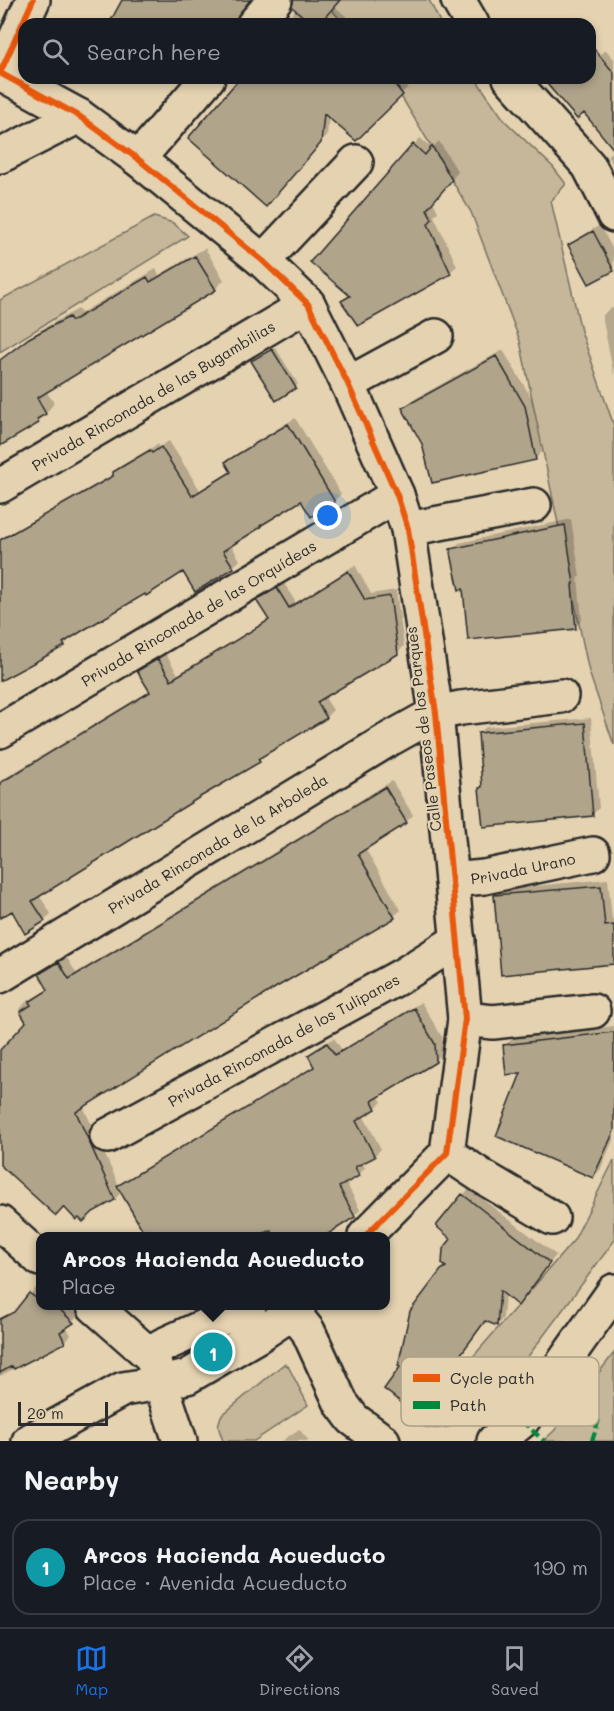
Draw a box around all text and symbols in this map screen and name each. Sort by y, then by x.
search box [18,18,596,84]
icon: search [39,35,72,68]
text: Search here [87,37,221,66]
street label: Privada Rinconada de las Bugambilias [28,316,279,475]
your location [313,501,342,530]
street label: Privada Rinconada de las Orquídeas [77,535,320,691]
street label: Calle Paseos de los Parques [400,625,446,833]
street label: Privada Rinconada de la Arboleda [104,769,331,918]
street label: Privada Urano [470,848,577,888]
street label: Privada Rinconada de los Tulipanes [164,969,403,1111]
popup [36,1232,390,1310]
text: Arcos Hacienda Acueducto [62,1244,364,1273]
text: Place [62,1273,116,1299]
pin: 1 [194,1330,232,1374]
legend [401,1357,599,1426]
text: Cycle path [450,1367,534,1388]
text: Path [450,1394,486,1415]
scale bar [18,1399,108,1426]
text: 20 m [27,1402,64,1423]
text: Nearby [24,1463,119,1497]
text: Arcos Hacienda Acueducto [83,1540,385,1569]
text: 1 [41,1554,50,1580]
text: 190 m [533,1554,588,1580]
text: Place · Avenida Acueducto [83,1569,347,1595]
tab: Map [75,1642,108,1699]
tab: Directions [259,1642,340,1699]
tab: Saved [491,1642,539,1699]

